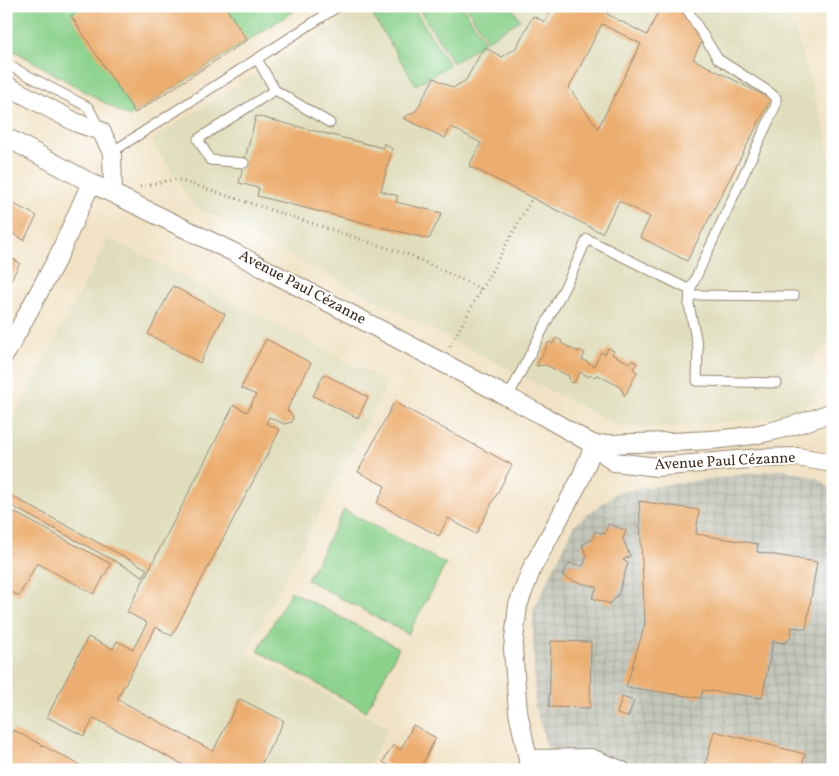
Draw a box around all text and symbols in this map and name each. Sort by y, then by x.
street label: Avenue Paul Cézanne [235,246,369,330]
street label: Avenue Paul Cézanne [654,448,796,476]

